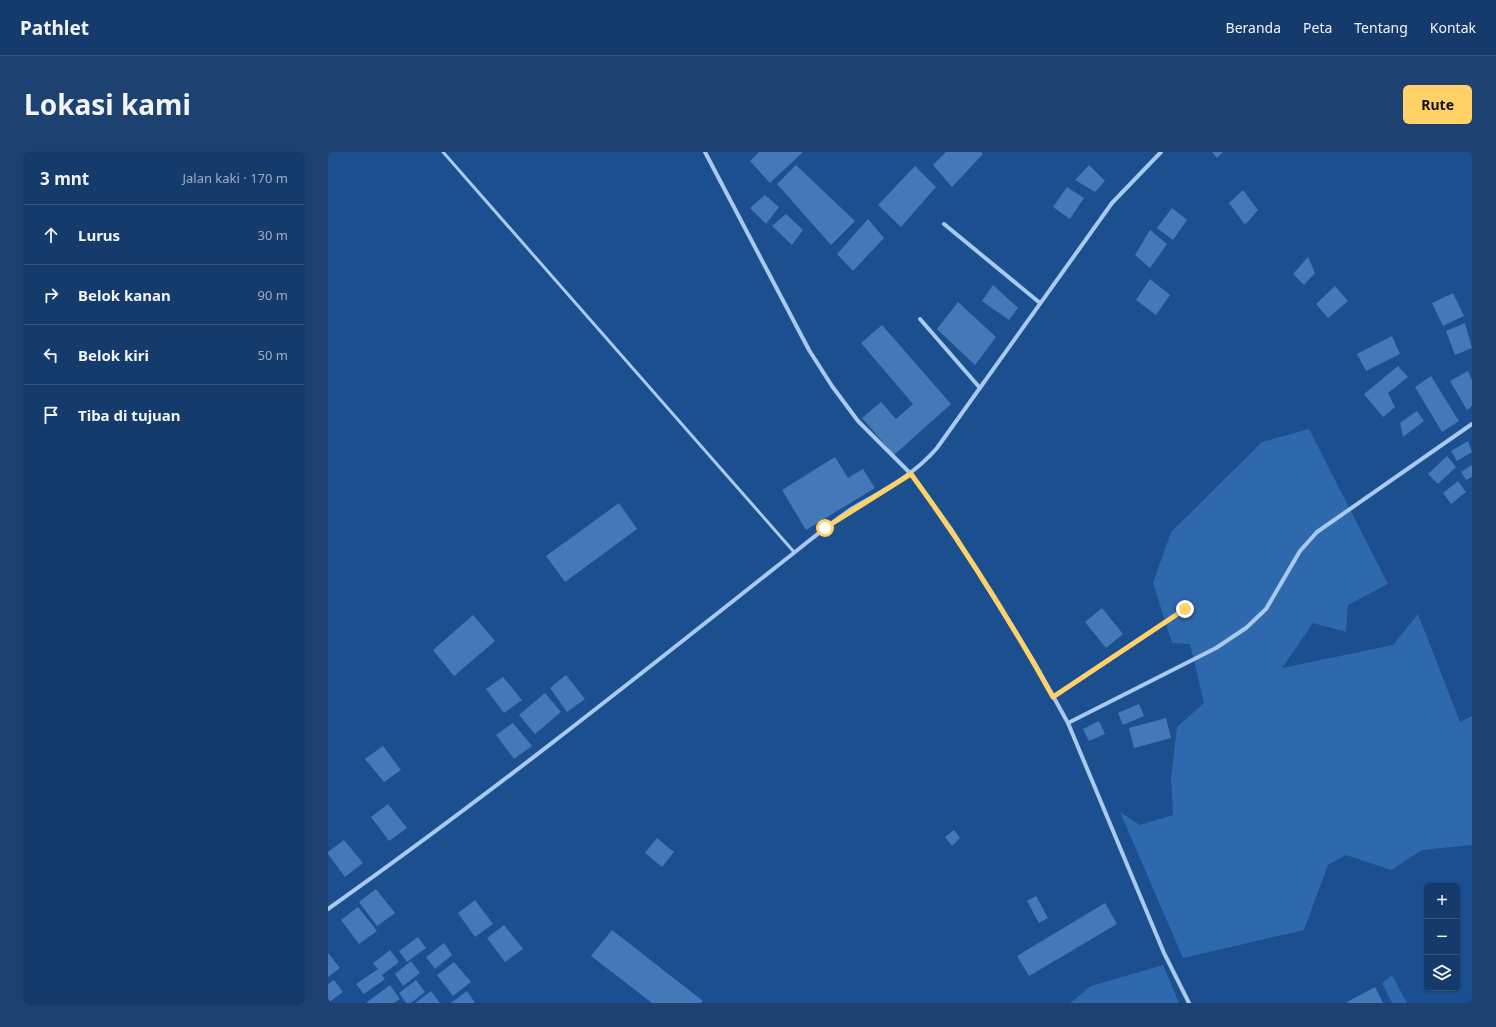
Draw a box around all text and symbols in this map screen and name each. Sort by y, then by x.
text: Pathlet [20,15,89,41]
text: Beranda [1226,18,1281,37]
text: Peta [1303,18,1332,37]
text: Tentang [1354,18,1408,37]
text: Kontak [1430,18,1476,37]
text: Lokasi kami [24,85,191,123]
button: Rute [1403,85,1472,124]
text: 3 mnt [40,167,89,190]
text: Jalan kaki · 170 m [182,169,288,187]
icon: ahead [40,224,62,246]
text: Lurus [78,225,120,245]
text: 30 m [258,226,288,244]
icon: right [40,284,62,306]
text: Belok kanan [78,285,171,305]
text: 90 m [258,286,288,304]
icon: left [40,344,62,366]
text: Belok kiri [78,345,149,365]
text: 50 m [258,346,288,364]
icon: arrive [40,404,62,426]
text: Tiba di tujuan [78,405,181,425]
route start [816,519,834,537]
route end [1176,600,1194,618]
map controls [1424,883,1460,991]
button: + [1424,883,1460,919]
button: − [1424,919,1460,955]
button: layers [1424,955,1460,991]

